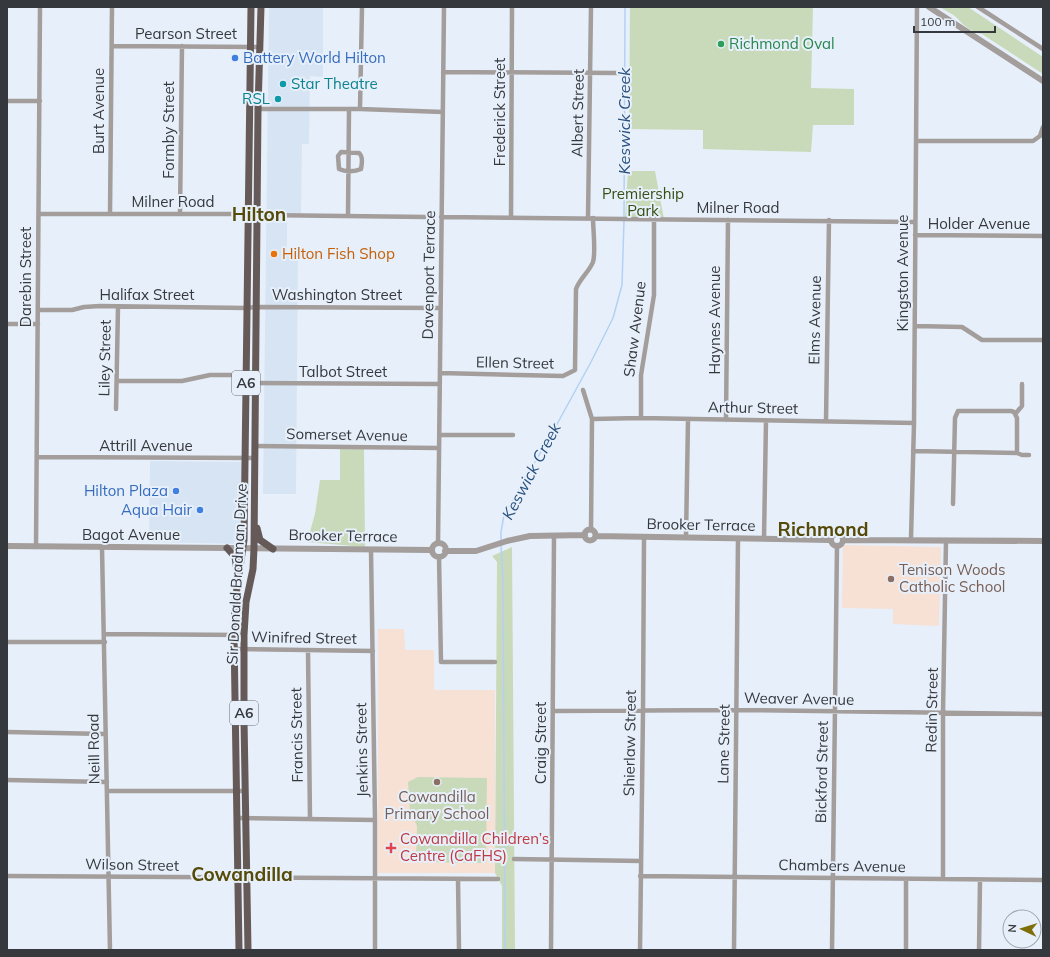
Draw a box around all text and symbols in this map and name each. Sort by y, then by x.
scale bar [914,8,995,34]
text: 100 m [920,14,955,29]
street label: Pearson Street [135,24,237,43]
place label: Richmond Oval [729,34,835,53]
marker: Richmond Oval [716,39,726,49]
place label: Battery World Hilton [243,48,386,67]
marker: Battery World Hilton [230,53,240,63]
street label: Frederick Street [490,58,509,166]
water label: Keswick Creek [614,67,634,174]
street label: Burt Avenue [89,68,108,154]
street label: Albert Street [567,69,588,157]
place label: Star Theatre [291,74,378,93]
marker: Star Theatre [278,79,288,89]
street label: Formby Street [159,81,178,179]
place label: RSL [242,89,270,108]
marker: RSL [273,94,283,104]
park label: Premiership Park [602,184,684,220]
street label: Milner Road [131,192,215,211]
street label: Milner Road [696,198,780,217]
district label: Hilton [232,202,286,226]
street label: Davenport Terrace [418,210,439,340]
street label: Holder Avenue [928,214,1030,233]
street label: Kingston Avenue [893,215,912,331]
street label: Darebin Street [16,227,35,327]
place label: Hilton Fish Shop [282,244,395,263]
marker: Hilton Fish Shop [269,249,279,259]
street label: Haynes Avenue [705,266,724,374]
street label: Elms Avenue [804,275,825,365]
street label: Shaw Avenue [619,280,650,378]
street label: Halifax Street [99,285,195,304]
street label: Washington Street [272,285,402,304]
street label: Liley Street [94,319,115,397]
street label: Ellen Street [476,352,554,373]
street label: Talbot Street [299,362,387,381]
road number: A6 [232,371,260,395]
street label: Arthur Street [708,397,798,418]
water label: Keswick Creek [497,418,565,523]
street label: Somerset Avenue [286,424,408,445]
street label: Attrill Avenue [99,436,193,455]
place label: Hilton Plaza [84,481,168,500]
street label: Sir Donald Bradman Drive [222,483,251,665]
marker: Hilton Plaza [171,486,181,496]
place label: Aqua Hair [121,500,193,519]
marker: Aqua Hair [195,505,205,515]
street label: Brooker Terrace [646,514,756,535]
district label: Richmond [778,517,868,541]
street label: Bagot Avenue [82,525,180,544]
street label: Brooker Terrace [288,525,398,546]
place label: Tenison Woods Catholic School [899,560,1006,596]
marker: Tenison Woods Catholic School [886,574,896,584]
street label: Winifred Street [251,627,357,648]
street label: Redin Street [921,667,942,753]
street label: Francis Street [286,687,307,783]
street label: Weaver Avenue [744,688,854,709]
street label: Shierlaw Street [619,690,640,796]
road number: A6 [230,701,258,725]
street label: Jenkins Street [351,702,372,798]
street label: Craig Street [531,702,550,784]
street label: Lane Street [713,704,734,784]
street label: Neill Road [83,713,104,785]
street label: Bickford Street [811,721,832,823]
marker: Cowandilla Primary School [432,777,442,787]
place label: Cowandilla Primary School [385,787,489,823]
place label: Cowandilla Children’s Centre (CaFHS) [400,829,549,865]
marker: Cowandilla Children’s Centre (CaFHS) [385,842,397,854]
street label: Wilson Street [85,854,179,875]
street label: Chambers Avenue [778,855,906,876]
district label: Cowandilla [191,862,293,886]
north arrow [1002,909,1042,949]
text: N [1005,924,1019,933]

